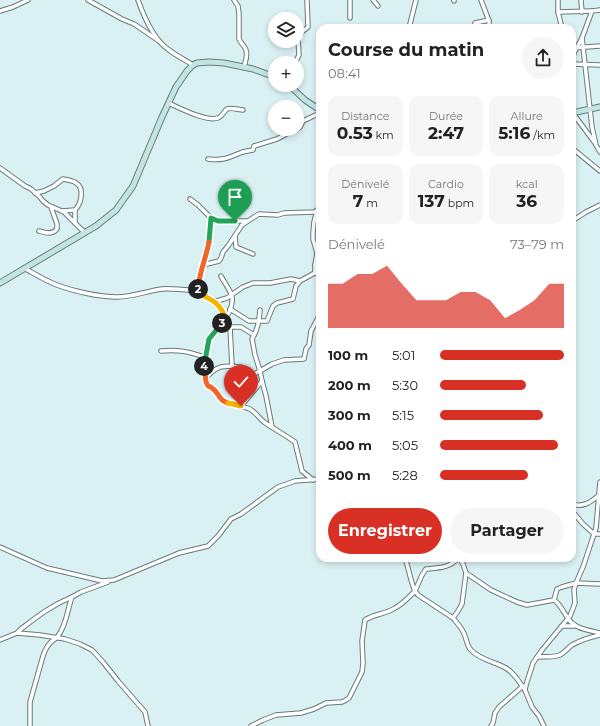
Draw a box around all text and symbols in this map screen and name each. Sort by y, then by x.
map controls [268,12,304,136]
button: layers [268,12,304,48]
button: share [522,37,564,79]
text: Course du matin [328,39,484,61]
button: + [268,56,304,92]
text: 08:41 [328,65,361,81]
button: − [268,100,304,136]
text: Distance [341,109,389,123]
text: Durée [429,109,463,123]
text: Allure [511,109,543,123]
text: 0.53 [337,123,373,143]
text: 2:47 [428,123,464,143]
text: 5:16 [498,123,530,143]
text: km [373,128,394,142]
text: /km [530,128,555,142]
text: Dénivelé [341,177,389,191]
text: Cardio [428,177,464,191]
text: kcal [516,177,538,191]
pin [218,180,252,221]
icon: arrive [224,186,246,208]
text: 7 [353,191,363,211]
text: 137 [418,191,445,211]
text: 36 [516,191,537,211]
text: m [363,196,378,210]
text: bpm [445,196,474,210]
text: Dénivelé [328,236,385,252]
text: 73–79 m [510,236,564,252]
pin: 2 [188,279,208,299]
text: 2 [195,282,201,296]
pin: 3 [212,313,232,333]
text: 3 [219,316,225,330]
text: 100 m [328,347,368,363]
text: 5:01 [392,347,415,363]
pin: 4 [194,356,214,376]
text: 4 [200,359,208,373]
pin [224,365,258,406]
icon: check [230,371,252,393]
text: 200 m [328,377,371,393]
text: 5:30 [392,377,418,393]
text: 300 m [328,407,371,423]
text: 5:15 [392,407,414,423]
text: 400 m [328,437,372,453]
text: 5:05 [392,437,418,453]
text: 500 m [328,467,371,483]
text: 5:28 [392,467,418,483]
button: Enregistrer [328,508,442,554]
button: Partager [450,508,564,554]

